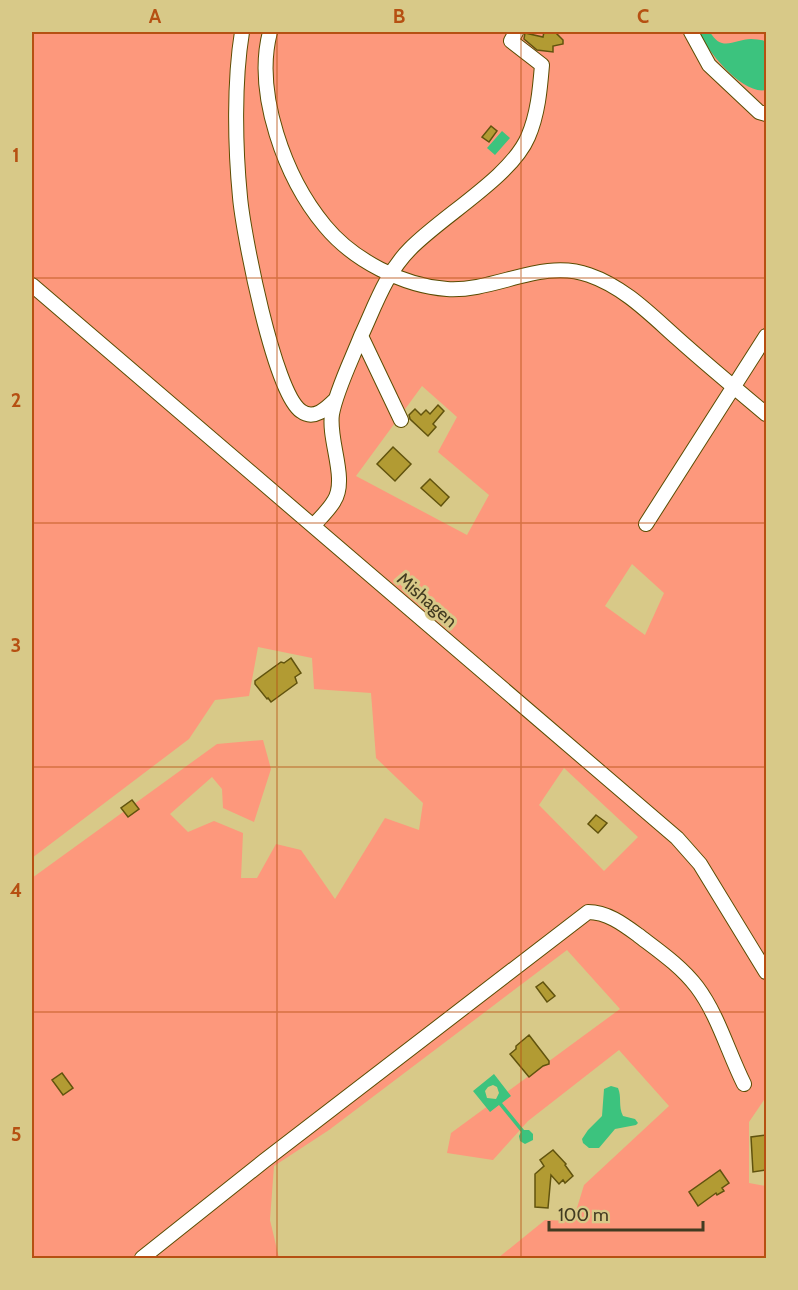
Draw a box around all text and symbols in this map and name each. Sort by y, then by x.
text: A [149,4,162,28]
text: B [393,4,405,28]
text: C [637,4,649,28]
text: 1 [12,143,20,167]
text: 2 [11,388,21,412]
street label: Mishagen [392,568,462,632]
text: 3 [11,633,21,657]
text: 4 [10,878,22,902]
text: 5 [11,1122,21,1146]
scale bar [549,1194,704,1232]
text: 100 m [558,1204,609,1226]

